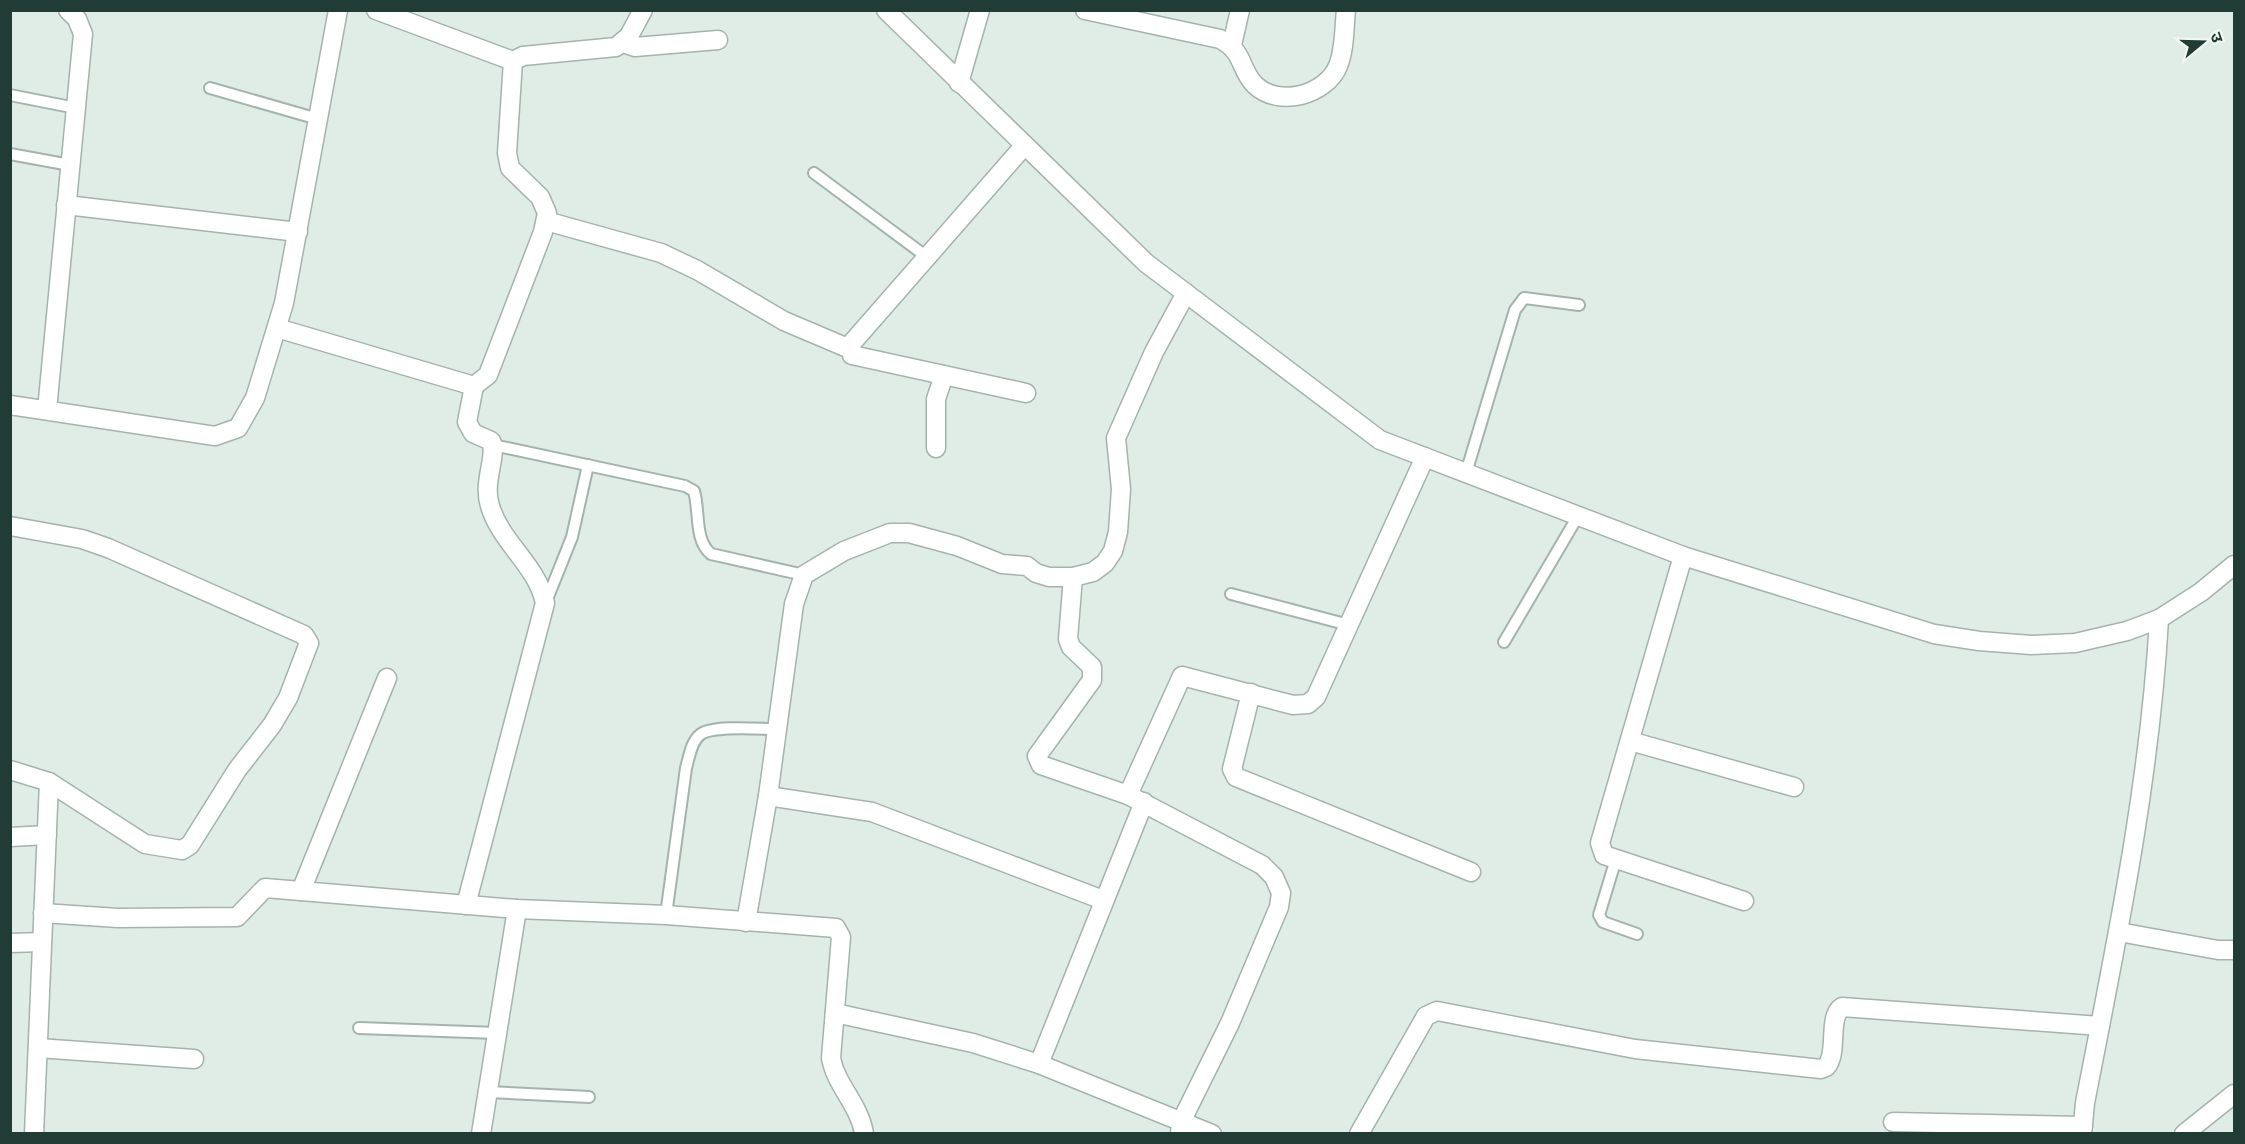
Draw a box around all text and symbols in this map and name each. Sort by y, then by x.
north arrow [2173,12,2233,72]
text: उ [2206,29,2228,45]

